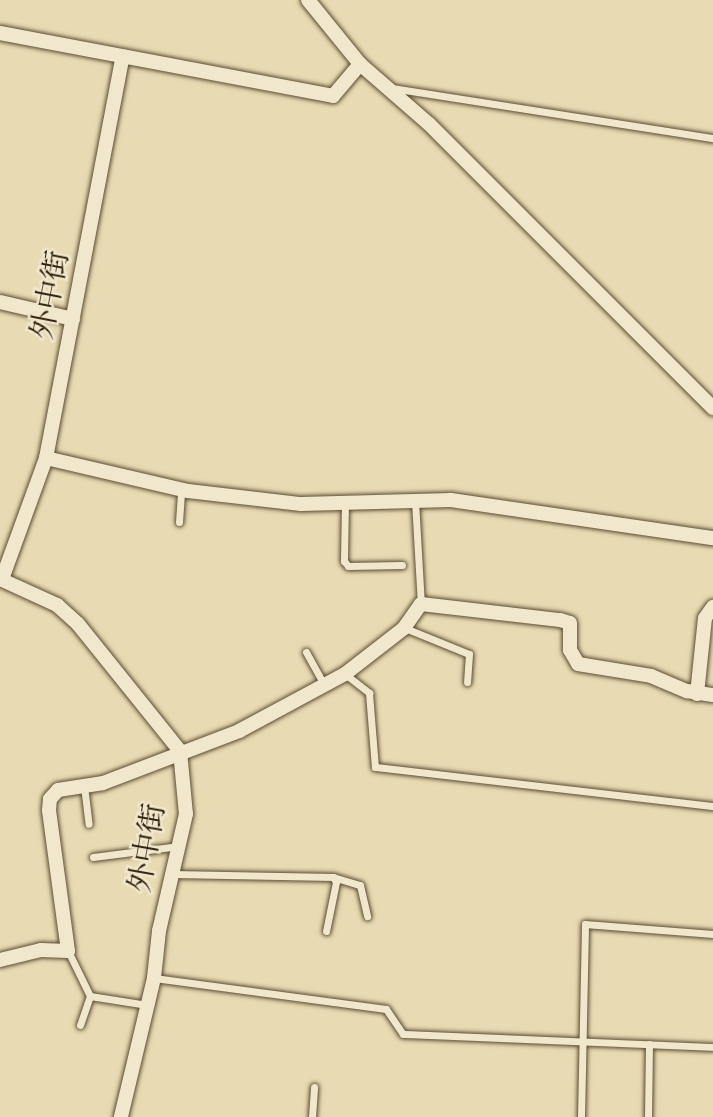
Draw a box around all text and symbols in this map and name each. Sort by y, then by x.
street label: 外中街 [25,247,77,343]
street label: 外中街 [122,801,174,895]

